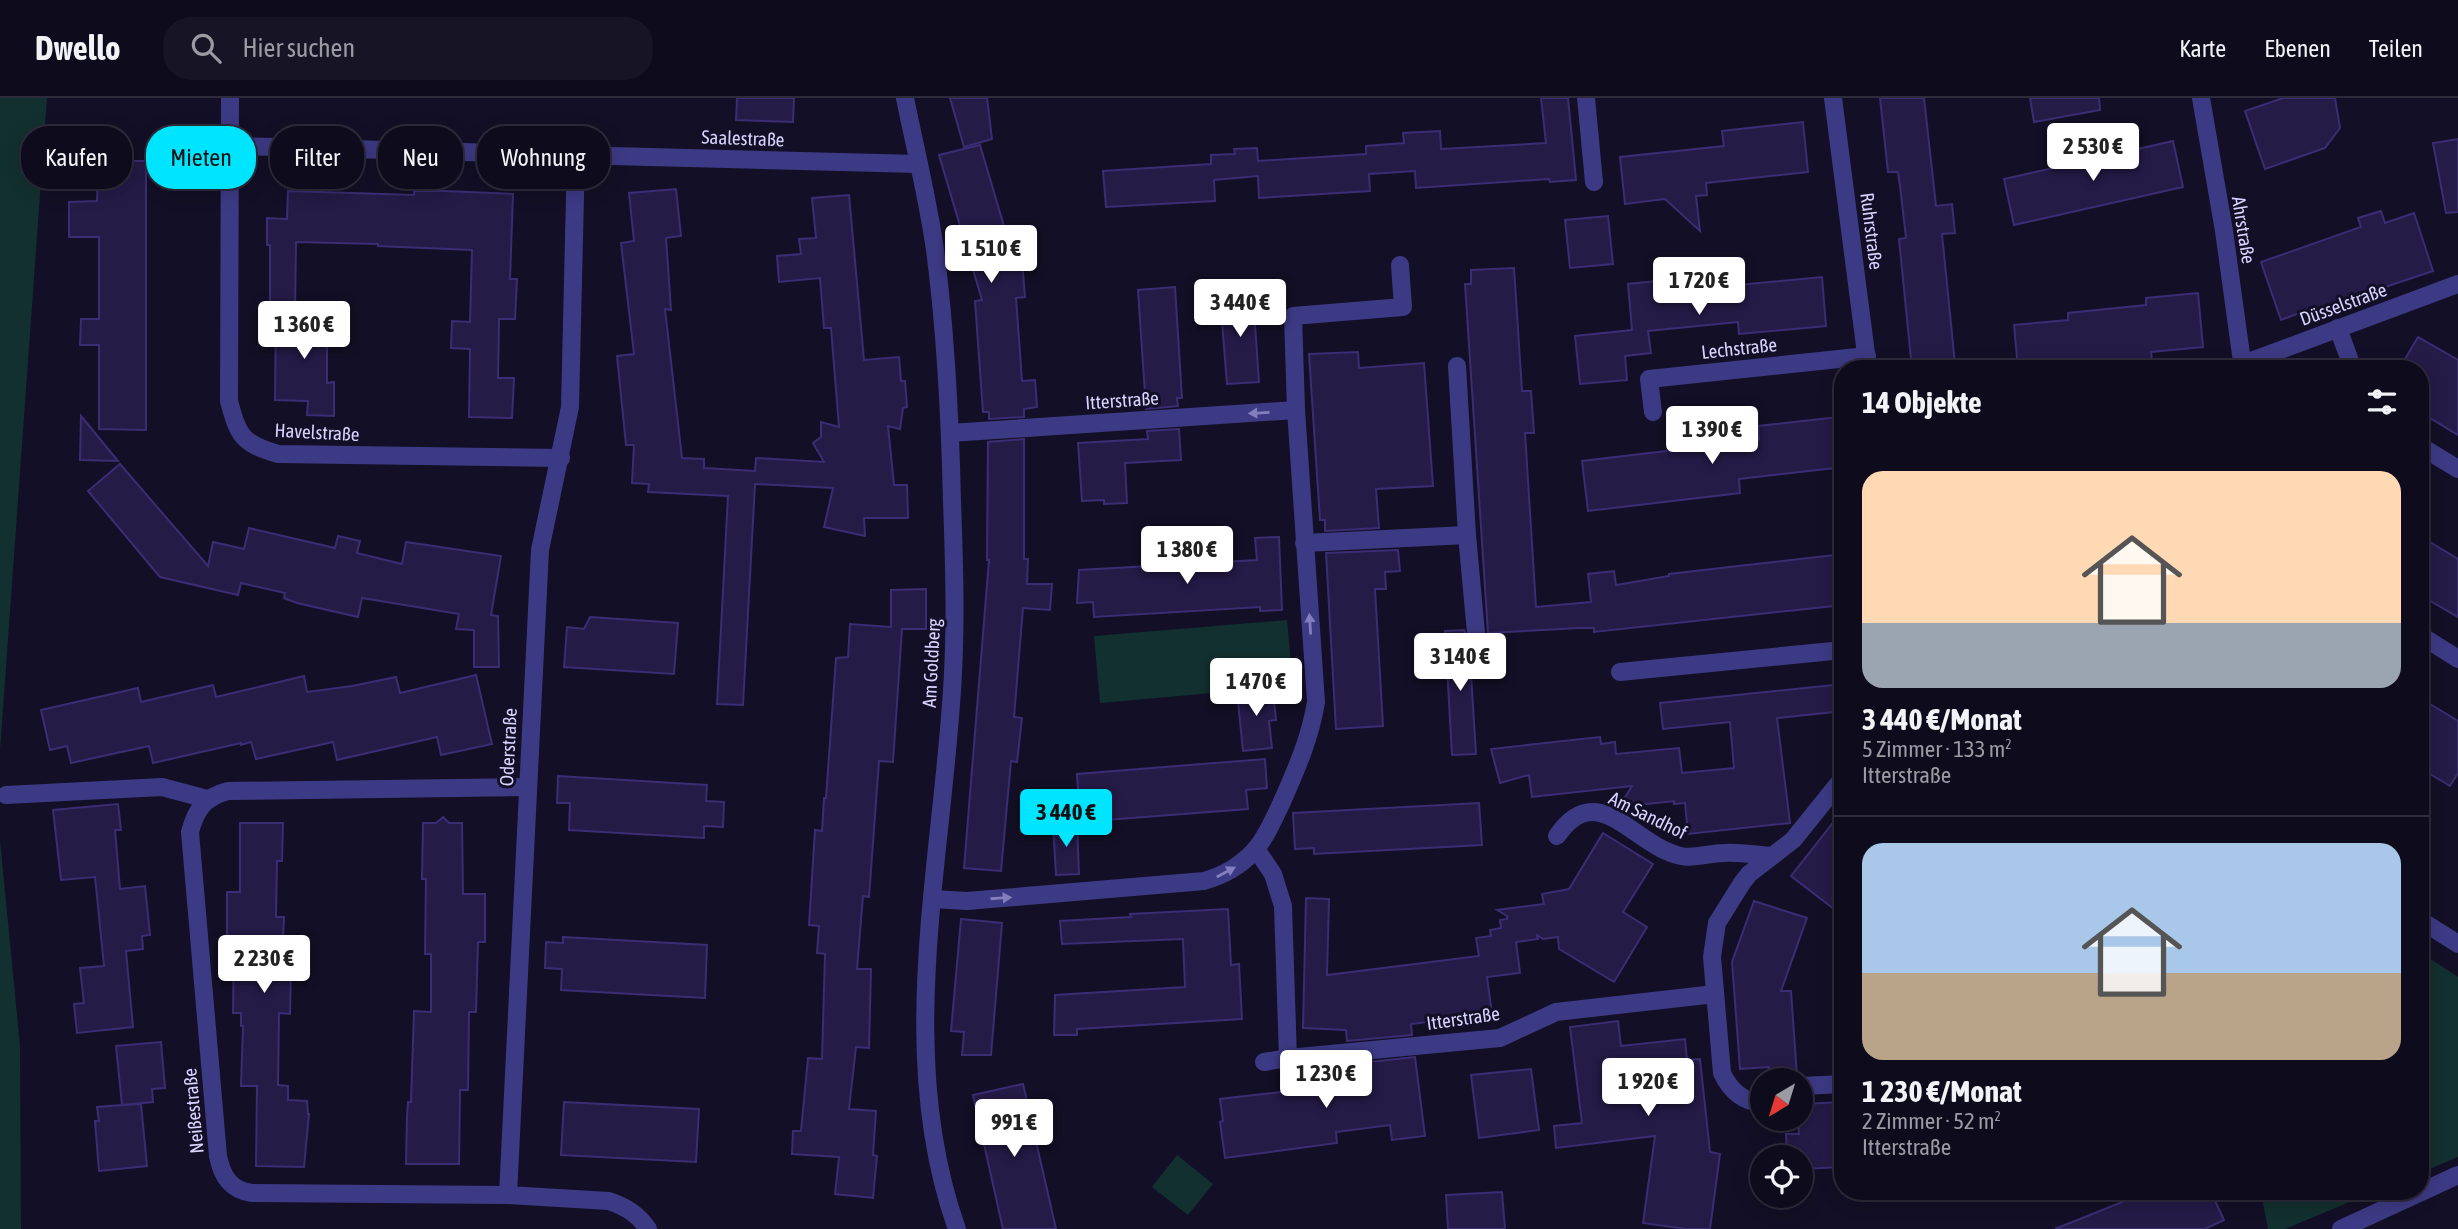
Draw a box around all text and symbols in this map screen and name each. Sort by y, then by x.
search box [163,17,653,80]
text: Dwello [35,29,121,67]
icon: search [187,29,225,67]
text: Hier suchen [243,33,355,63]
text: Karte [2179,35,2226,62]
text: Ebenen [2264,35,2331,62]
text: Teilen [2369,35,2423,62]
pin: 2 530 € [2028,123,2158,183]
chip: Kaufen [21,126,132,189]
chip: Mieten [146,126,256,189]
chip: Filter [270,126,364,189]
chip: Neu [378,126,463,189]
chip: Wohnung [477,126,610,189]
street label: Saalestraße [701,126,785,150]
text: 2 530 € [2063,133,2123,159]
street label: Ruhrstraße [1856,191,1888,271]
street label: Ahrstraße [2228,195,2260,265]
pin: 1 510 € [926,226,1056,285]
text: 1 510 € [961,235,1021,261]
pin: 1 720 € [1634,258,1764,317]
text: 1 720 € [1669,267,1729,293]
street label: Düsselstraße [2297,278,2389,330]
pin: 3 440 € [1175,280,1305,339]
text: 3 440 € [1210,289,1270,315]
pin: 1 360 € [239,302,369,361]
text: 1 360 € [274,311,334,337]
street label: Lechstraße [1700,333,1778,363]
icon: filters [2363,383,2401,421]
text: 14 Objekte [1862,385,1982,419]
street label: Itterstraße [1085,386,1159,414]
pin: 1 390 € [1647,406,1777,466]
one-way arrow [1248,407,1270,418]
text: 1 390 € [1682,416,1742,442]
street label: Havelstraße [274,419,360,445]
icon: home [2069,517,2195,643]
pin: 1 380 € [1122,526,1252,586]
text: 1 380 € [1157,536,1217,562]
one-way arrow [1304,613,1315,635]
street label: Am Goldberg [918,617,944,708]
pin: 3 140 € [1395,634,1525,693]
text: 3 140 € [1430,643,1490,669]
pin: 1 470 € [1191,658,1321,718]
text: 1 470 € [1226,668,1286,694]
text: 3 440 €/Monat [1862,702,2022,736]
street label: Oderstraße [495,707,521,787]
text: 5 Zimmer · 133 m² [1862,736,2012,762]
text: Itterstraße [1862,762,1951,788]
street label: Am Sandhof [1605,787,1691,843]
pin: 3 440 € [1001,790,1131,849]
text: 3 440 € [1036,799,1096,825]
one-way arrow [1216,867,1236,878]
icon: home [2069,889,2195,1015]
one-way arrow [990,893,1012,904]
pin: 2 230 € [199,936,329,995]
text: 2 230 € [234,945,294,971]
street label: Itterstraße [1425,1002,1501,1034]
pin: 1 230 € [1261,1051,1391,1110]
pin: 1 920 € [1583,1058,1713,1118]
text: 1 230 € [1296,1060,1356,1086]
street label: Neißestraße [178,1067,208,1155]
text: 1 920 € [1618,1068,1678,1094]
north arrow [1750,1068,1813,1130]
map controls [1750,1068,1813,1208]
text: 1 230 €/Monat [1862,1074,2022,1108]
pin: 991 € [965,1100,1063,1159]
text: 2 Zimmer · 52 m² [1862,1108,2001,1134]
text: 991 € [991,1109,1037,1135]
text: Itterstraße [1862,1134,1951,1160]
button: locate [1750,1145,1813,1208]

